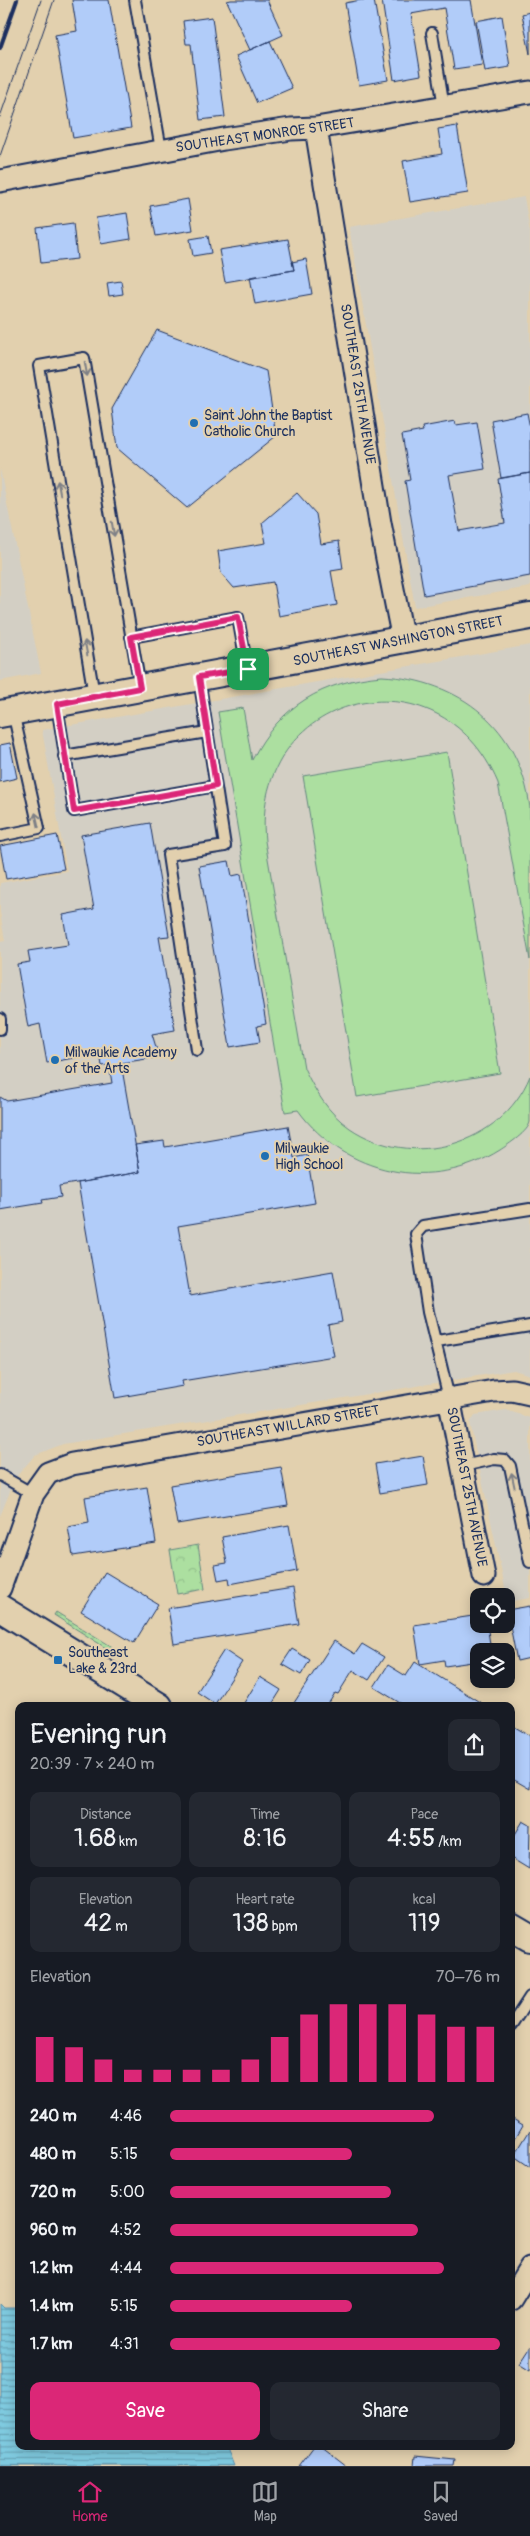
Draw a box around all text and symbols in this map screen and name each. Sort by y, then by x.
street label: SOUTHEAST MONROE STREET [174,114,356,156]
street label: SOUTHEAST 25TH AVENUE [337,302,379,466]
one-way arrow [81,361,91,377]
place label: Saint John the Baptist Catholic Church [204,407,333,440]
marker: Saint John the Baptist Catholic Church [188,417,200,429]
one-way arrow [54,480,64,496]
one-way arrow [108,521,118,537]
street label: SOUTHEAST WASHINGTON STREET [291,612,505,670]
one-way arrow [81,640,91,656]
pin [227,648,269,690]
icon: arrive [234,655,262,683]
one-way arrow [32,812,41,828]
place label: Milwaukie Academy of the Arts [65,1044,177,1077]
marker: Milwaukie Academy of the Arts [49,1054,61,1066]
place label: Milwaukie High School [275,1140,343,1173]
marker: Milwaukie High School [259,1150,271,1162]
street label: SOUTHEAST WILLARD STREET [195,1401,381,1450]
street label: SOUTHEAST 25TH AVENUE [443,1406,491,1568]
one-way arrow [508,1473,517,1489]
map controls [470,1588,515,1688]
button: locate [470,1588,515,1633]
button: layers [470,1643,515,1688]
place label: Southeast Lake & 23rd [68,1644,137,1677]
marker: Southeast Lake & 23rd [52,1654,64,1666]
text: Evening run [30,1717,167,1752]
button: share [448,1719,500,1771]
text: 20:39 · 7 × 240 m [30,1754,154,1774]
text: Distance [80,1806,131,1823]
text: Time [250,1806,280,1823]
text: Pace [410,1806,438,1823]
text: 1.68 [74,1823,116,1854]
text: 8:16 [243,1823,287,1854]
text: 4:55 [387,1823,435,1854]
text: km [116,1833,138,1850]
text: /km [435,1833,462,1850]
text: Elevation [79,1891,132,1908]
text: Heart rate [235,1891,295,1908]
text: kcal [413,1891,436,1908]
text: 42 [84,1908,112,1939]
text: 138 [232,1908,269,1939]
text: 119 [408,1908,441,1939]
text: m [112,1918,128,1935]
text: bpm [269,1918,298,1935]
text: Elevation [30,1967,91,1987]
text: 70–76 m [436,1967,500,1987]
text: 240 m [30,2106,77,2126]
text: 4:46 [110,2106,142,2126]
text: 480 m [30,2144,76,2164]
text: 5:15 [110,2144,138,2164]
text: 720 m [30,2182,76,2202]
text: 5:00 [110,2182,145,2202]
text: 960 m [30,2220,76,2240]
text: 4:52 [110,2220,141,2240]
text: 1.2 km [30,2258,73,2278]
text: 4:44 [110,2258,142,2278]
text: 1.4 km [30,2296,73,2316]
text: 5:15 [110,2296,138,2316]
text: 1.7 km [30,2334,73,2354]
text: 4:31 [110,2334,139,2354]
button: Save [30,2382,260,2440]
button: Share [270,2382,500,2440]
tab: Home [72,2478,107,2525]
tab: Map [251,2478,279,2525]
tab: Saved [423,2478,458,2525]

